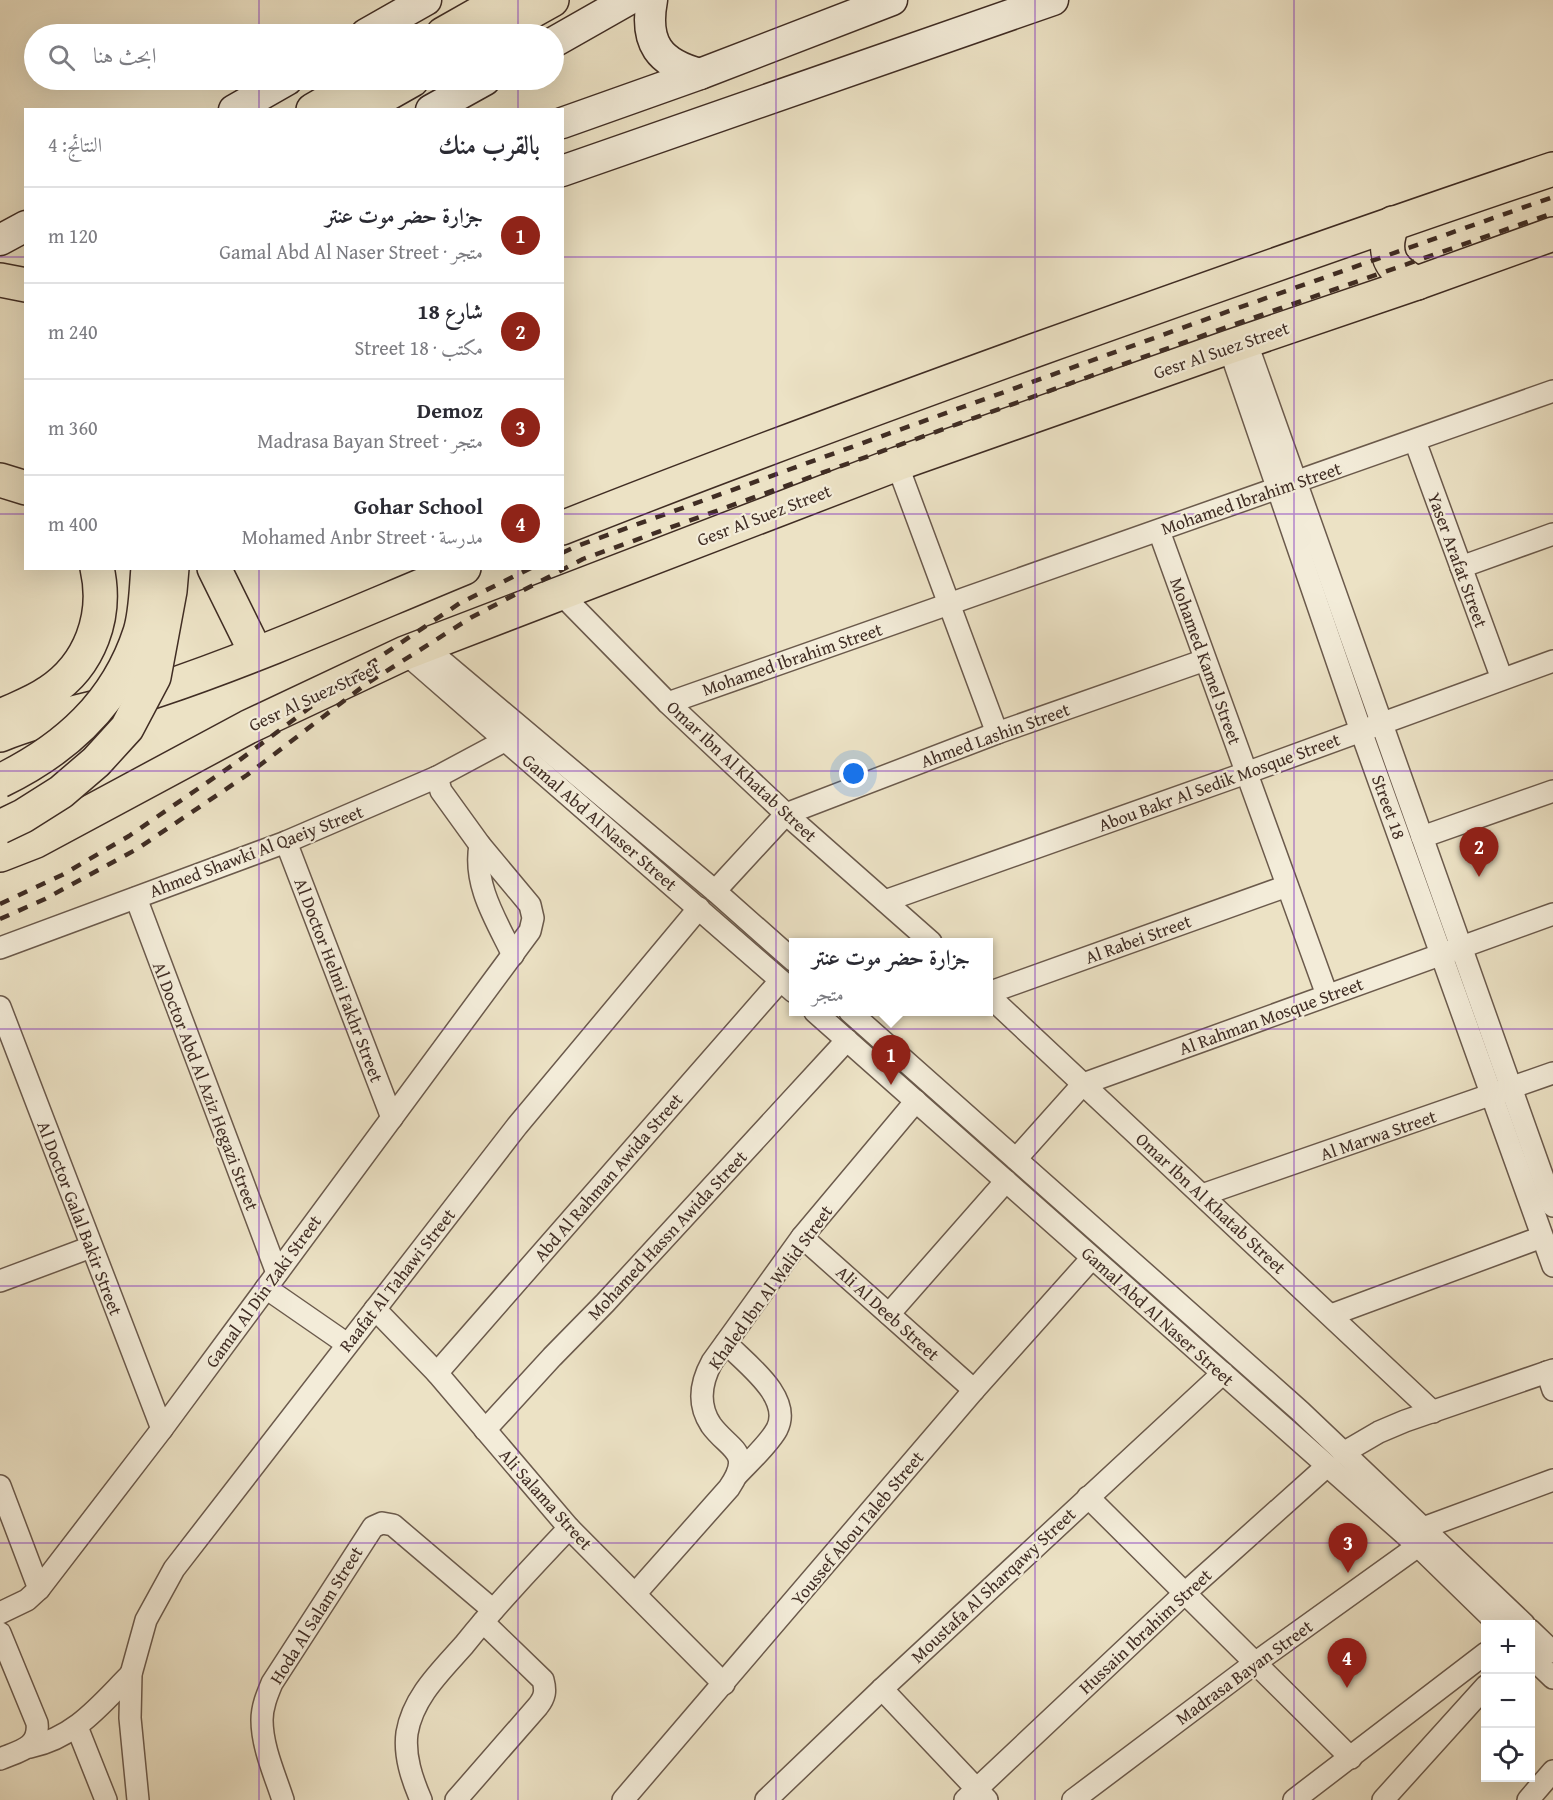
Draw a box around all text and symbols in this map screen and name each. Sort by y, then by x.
search box [24,24,564,90]
text: ابحث هنا [93,39,157,71]
icon: search [45,41,78,74]
text: بالقرب منك [438,125,540,164]
text: النتائج: 4 [48,130,102,159]
text: جزارة حضر موت عنتر [325,199,483,231]
text: 120 m [48,221,98,250]
text: 1 [515,221,526,250]
text: متجر · Gamal Abd Al Naser Street [219,237,483,266]
text: شارع 18 [417,295,483,327]
street label: Gesr Al Suez Street [1150,314,1293,386]
text: 240 m [48,317,98,346]
text: 2 [515,317,526,346]
text: مكتب · Street 18 [355,333,483,362]
text: Demoz [417,394,483,426]
text: 360 m [48,413,98,442]
text: 3 [515,413,526,442]
text: متجر · Madrasa Bayan Street [257,426,483,455]
street label: Mohamed Ibrahim Street [1157,454,1345,542]
street label: Gesr Al Suez Street [693,477,836,553]
street label: Yaser Arafat Street [1421,489,1495,632]
text: Gohar School [354,490,483,522]
text: 400 m [48,509,98,538]
text: 4 [515,509,526,538]
text: مدرسة · Mohamed Anbr Street [242,522,483,551]
street label: Mohamed Kamel Street [1163,574,1249,749]
street label: Mohamed Ibrahim Street [698,615,886,703]
street label: Gesr Al Suez Street [244,654,385,738]
street label: Omar Ibn Al Khatab Street [661,694,824,849]
street label: Ahmed Lashin Street [917,695,1074,775]
street label: Abou Bakr Al Sedik Mosque Street [1094,725,1344,838]
street label: Gamal Abd Al Naser Street [516,747,684,898]
your location [839,759,868,788]
street label: Street 18 [1365,771,1413,843]
street label: Ahmed Shawki Al Qaeiy Street [145,797,367,904]
pin: 2 [1460,828,1498,877]
street label: Al Doctor Helmi Fakhr Street [288,874,391,1087]
street label: Al Rabei Street [1081,907,1195,971]
popup [789,938,993,1016]
text: جزارة حضر موت عنتر [812,941,970,973]
street label: Al Doctor Abd Al Aziz Hegazi Street [146,958,266,1215]
street label: Al Rahman Mosque Street [1175,970,1368,1062]
text: متجر [812,979,844,1008]
pin: 1 [872,1036,910,1085]
street label: Abd Al Rahman Awida Street [527,1086,689,1267]
street label: Al Marwa Street [1316,1102,1440,1167]
street label: Al Doctor Galal Bakir Street [30,1117,130,1320]
street label: Omar Ibn Al Khatab Street [1130,1126,1293,1281]
street label: Mohamed Hassn Awida Street [581,1144,754,1326]
street label: Khaled Ibn Al Walid Street [701,1199,839,1375]
street label: Raafat Al Tahawi Street [332,1202,462,1357]
street label: Gamal Al Din Zaki Street [198,1208,328,1373]
street label: Gamal Abd Al Naser Street [1075,1240,1241,1393]
street label: Ali Al Deeb Street [830,1259,946,1367]
street label: Ali Salama Street [493,1442,599,1556]
street label: Youssef Abou Taleb Street [784,1444,930,1611]
street label: Moustafa Al Sharqawy Street [904,1501,1082,1669]
pin: 3 [1328,1524,1368,1573]
street label: Hoda Al Salam Street [263,1540,370,1689]
street label: Hussain Ibrahim Street [1072,1561,1218,1700]
street label: Madrasa Bayan Street [1170,1613,1319,1731]
map controls [1481,1620,1535,1782]
button: + [1481,1620,1535,1674]
pin: 4 [1328,1638,1366,1688]
button: − [1481,1674,1535,1728]
button: locate [1481,1728,1535,1782]

